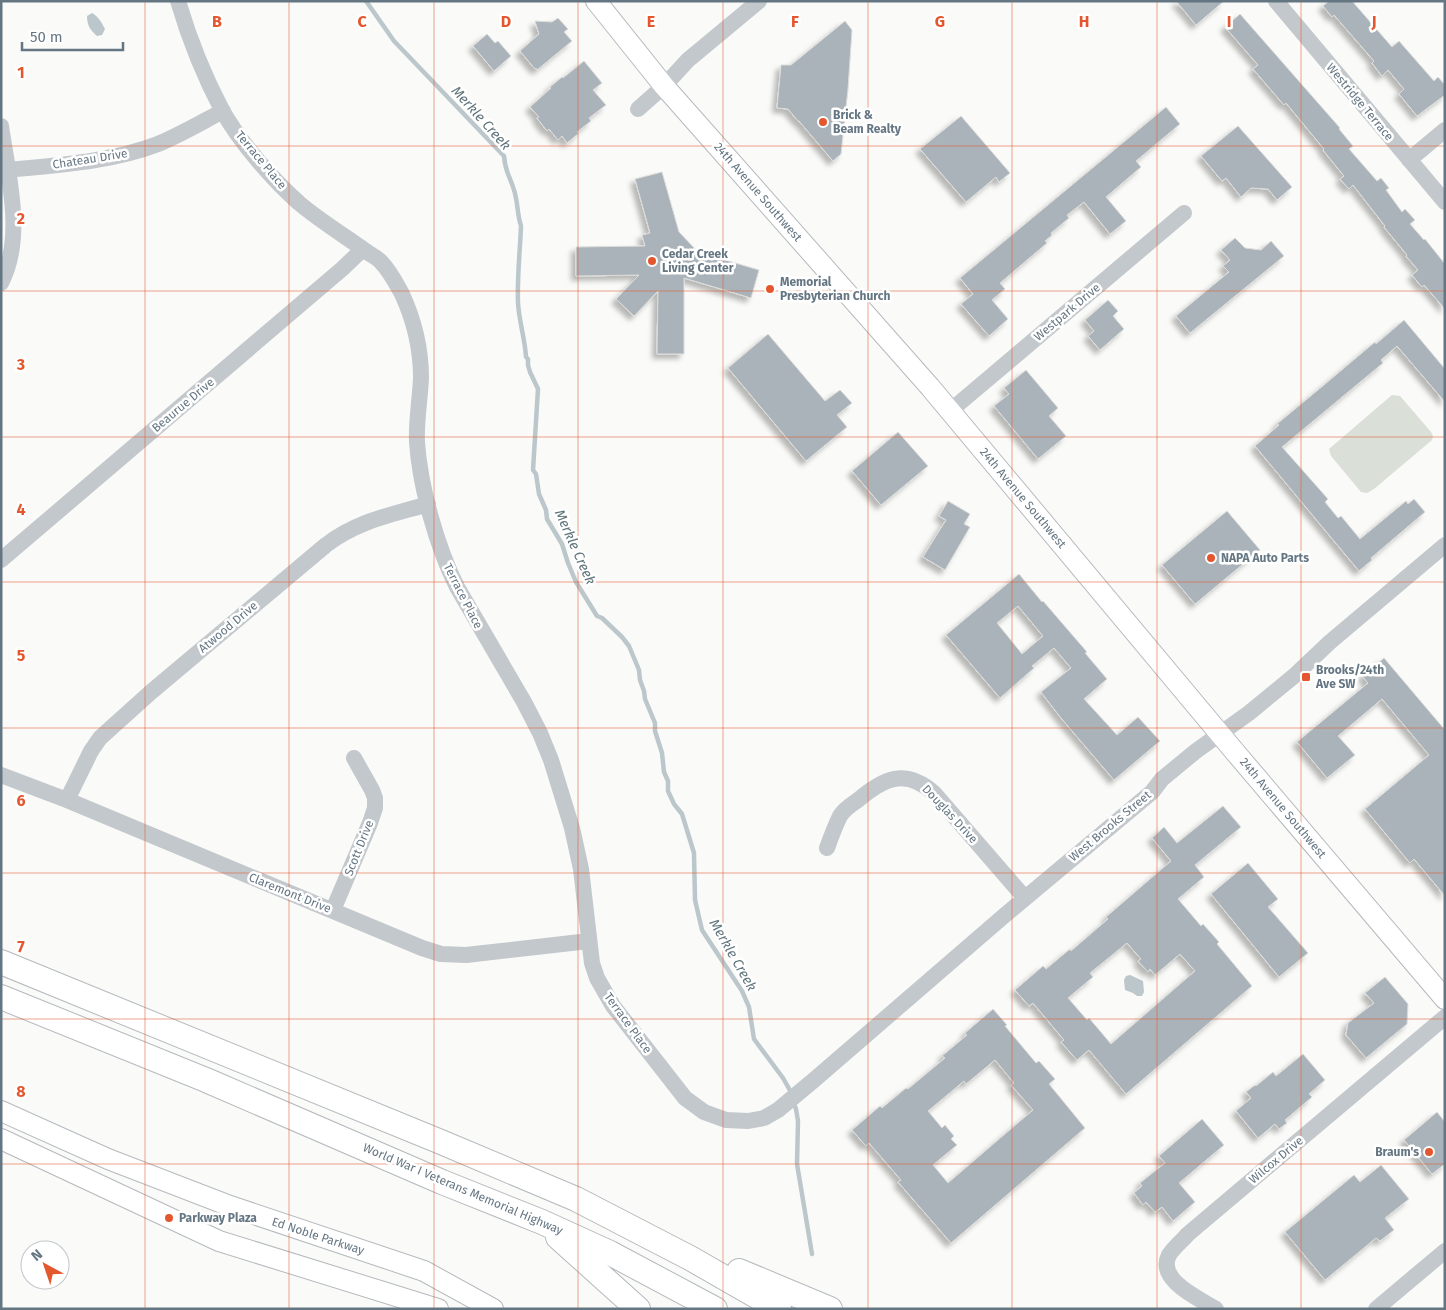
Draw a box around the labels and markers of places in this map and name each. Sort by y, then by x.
place label: Brick & Beam Realty [833,108,902,136]
marker: Brick & Beam Realty [817,116,829,128]
place label: Cedar Creek Living Center [662,247,734,275]
marker: Cedar Creek Living Center [646,255,658,267]
place label: Memorial Presbyterian Church [780,275,890,303]
marker: Memorial Presbyterian Church [764,283,776,295]
place label: NAPA Auto Parts [1221,551,1309,565]
marker: NAPA Auto Parts [1205,552,1217,564]
place label: Brooks/24th Ave SW [1315,663,1384,691]
marker: Brooks/24th Ave SW [1300,671,1312,683]
place label: Braum's [1375,1145,1419,1159]
marker: Braum's [1423,1146,1435,1158]
place label: Parkway Plaza [179,1211,257,1225]
marker: Parkway Plaza [163,1212,175,1224]

